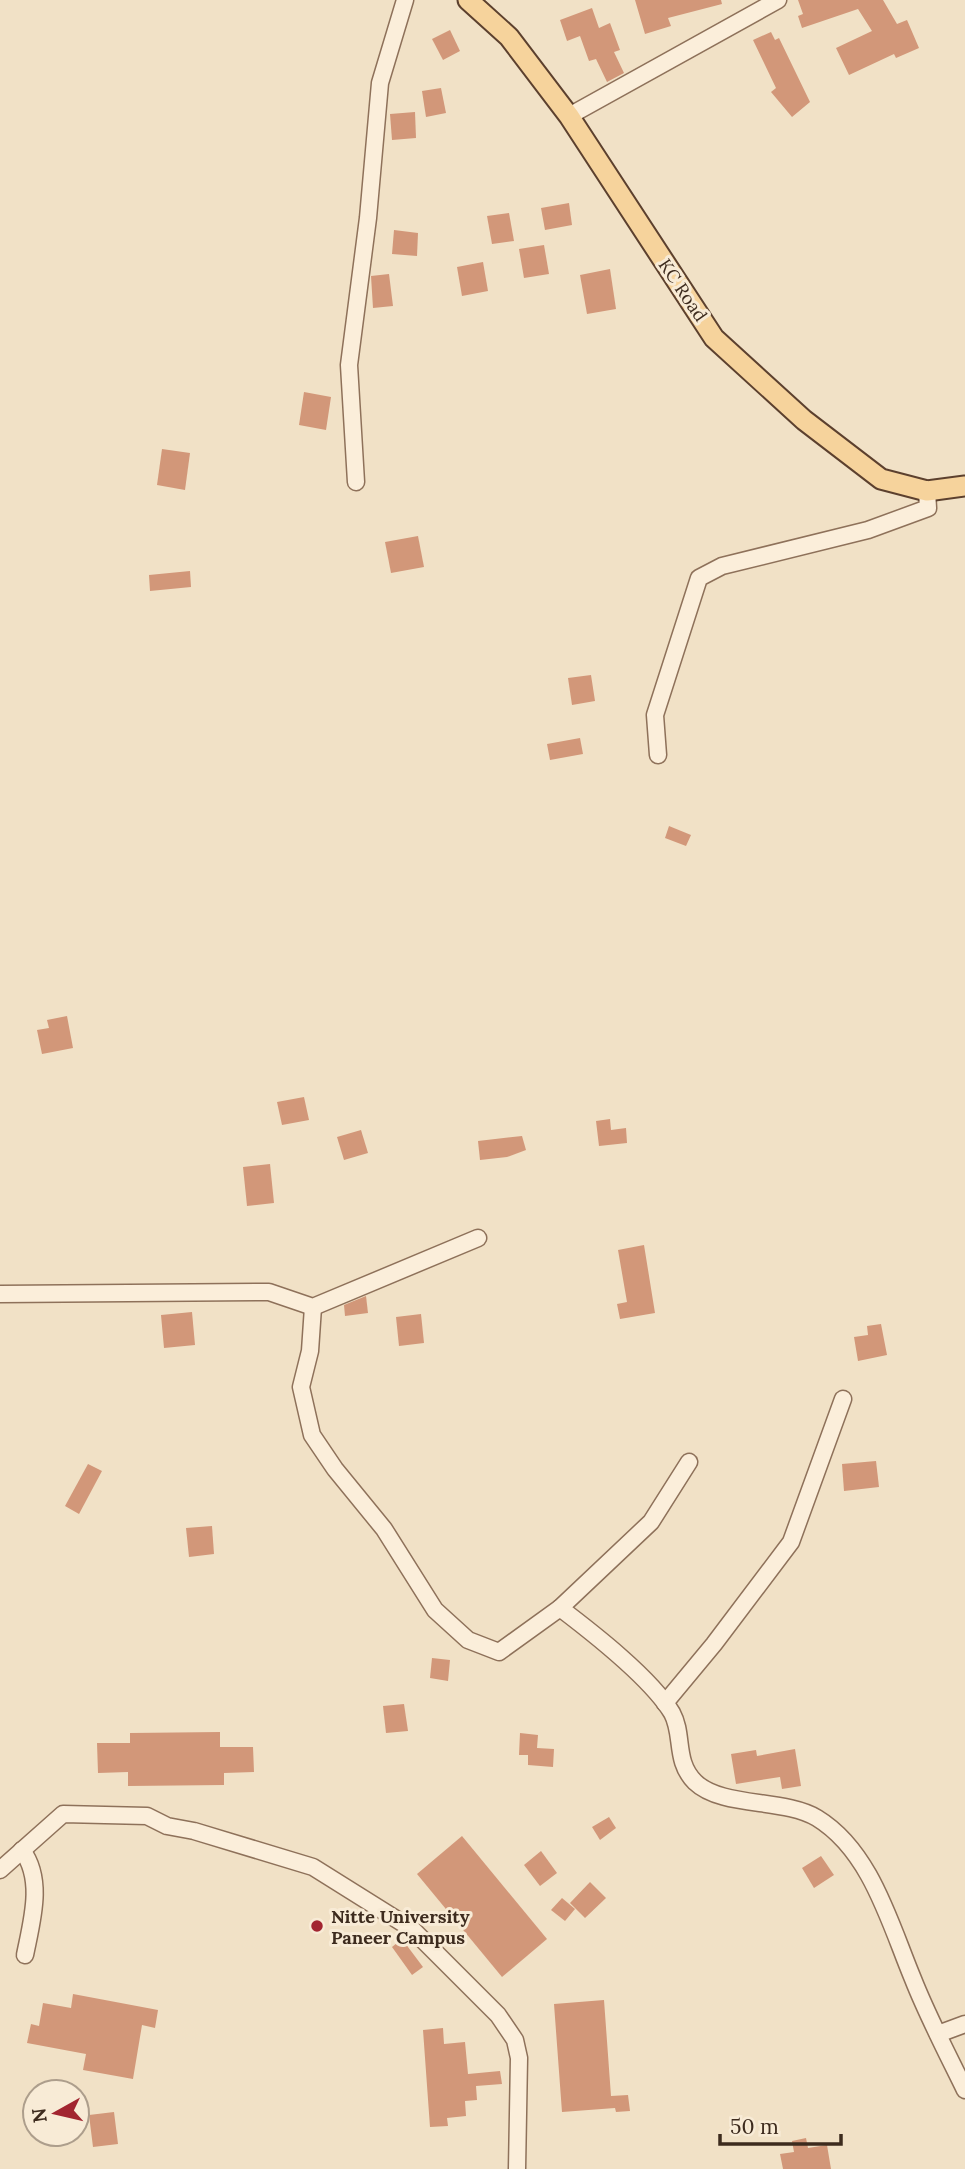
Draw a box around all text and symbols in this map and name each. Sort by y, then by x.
street label: KC Road [654,254,712,326]
place label: Nitte University Paneer Campus [331,1905,470,1949]
marker: Nitte University Paneer Campus [309,1918,325,1934]
north arrow [21,2078,91,2148]
scale bar [720,2102,841,2146]
text: N [26,2106,52,2124]
text: 50 m [730,2113,779,2140]

